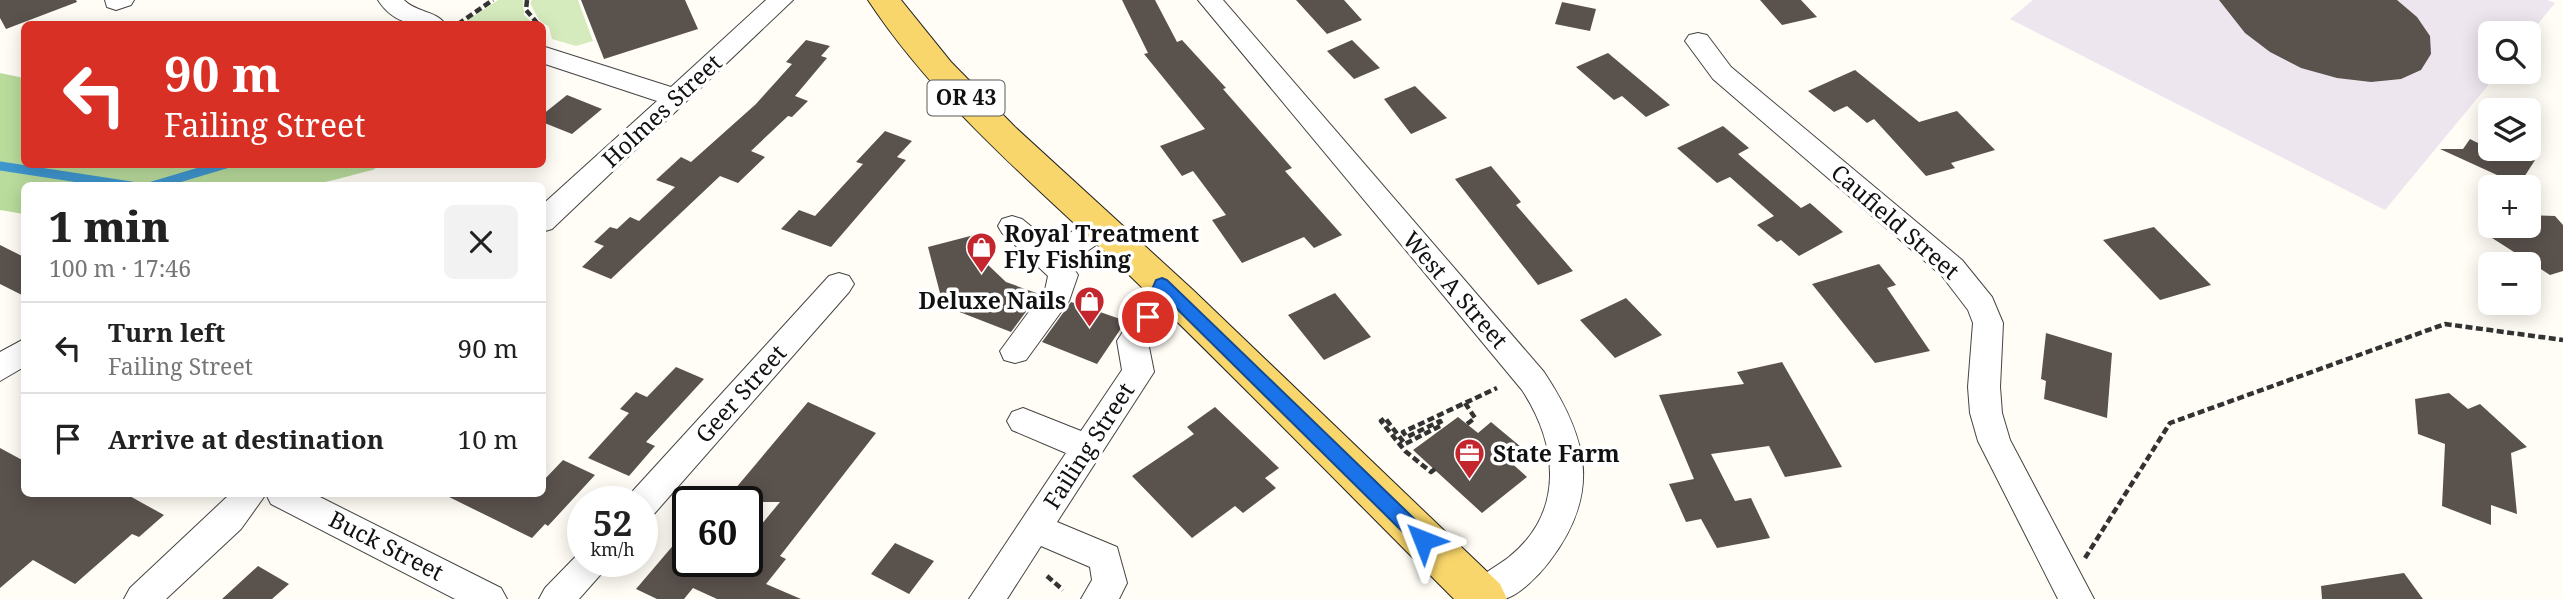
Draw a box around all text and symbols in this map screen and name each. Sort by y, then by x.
map controls [2478,21,2541,315]
button: search [2478,21,2541,84]
text: 90 m [164,40,280,106]
street label: Holmes Street [594,46,728,174]
icon: left [49,49,140,140]
road number: OR 43 [928,80,1004,116]
button: layers [2478,98,2541,161]
text: Failing Street [164,103,365,146]
street label: Caufield Street [1825,156,1967,286]
button: + [2478,175,2541,238]
text: 1 min [49,197,170,254]
button: close [444,205,518,279]
place label: Royal Treatment Fly Fishing [1004,217,1199,275]
street label: West A Street [1396,224,1516,355]
shop icon: Royal Treatment Fly Fishing [964,230,998,274]
text: 100 m · 17:46 [49,252,191,284]
button: − [2478,252,2541,315]
place label: Deluxe Nails [919,284,1066,316]
shop icon: Deluxe Nails [1072,284,1106,328]
pin [1118,287,1178,347]
icon: arrive [1129,298,1167,336]
text: Turn left [108,314,225,350]
icon: left [49,329,87,367]
text: 90 m [458,330,518,366]
street label: Geer Street [688,337,793,449]
text: Failing Street [108,350,253,382]
street label: Failing Street [1035,376,1141,515]
icon: arrive [49,420,87,458]
text: Arrive at destination [108,421,384,457]
text: 10 m [458,421,518,457]
office icon: State Farm [1453,437,1487,481]
place label: State Farm [1493,437,1620,469]
speed limit sign: 60 [672,486,763,577]
text: 52 [593,499,632,546]
street label: Buck Street [324,503,449,588]
position arrow [1386,503,1460,577]
text: km/h [590,537,635,561]

